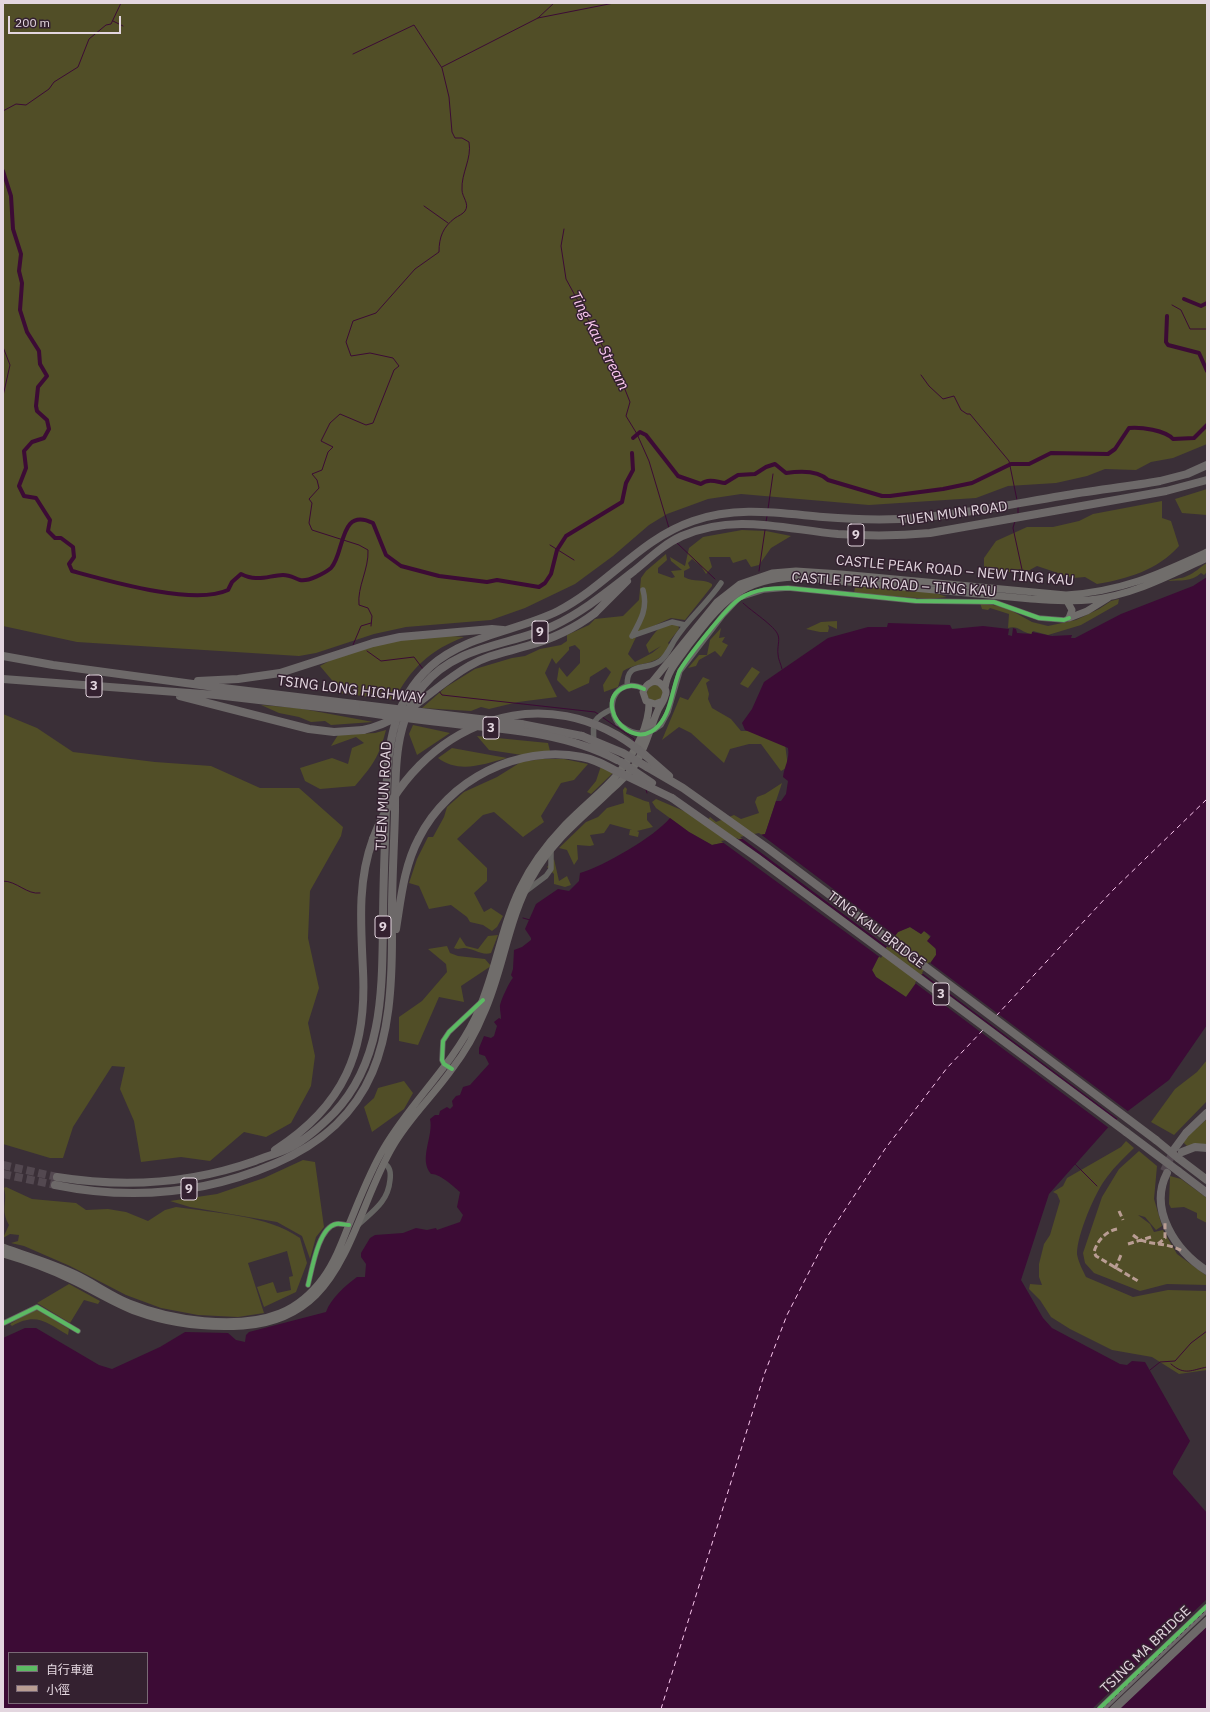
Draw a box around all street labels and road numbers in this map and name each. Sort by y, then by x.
street label: TUEN MUN ROAD [897,498,1009,530]
road number: 9 [848,524,864,546]
street label: CASTLE PEAK ROAD – NEW TING KAU [835,552,1075,590]
street label: CASTLE PEAK ROAD – TING KAU [791,569,997,601]
road number: 9 [532,621,548,643]
street label: TSING LONG HIGHWAY [277,673,425,707]
road number: 3 [86,675,102,697]
road number: 3 [483,717,499,739]
street label: TUEN MUN ROAD [373,741,395,851]
street label: TING KAU BRIDGE [824,888,928,972]
road number: 9 [375,916,391,938]
road number: 3 [933,983,949,1005]
road number: 9 [181,1178,197,1200]
street label: TSING MA BRIDGE [1097,1603,1195,1697]

